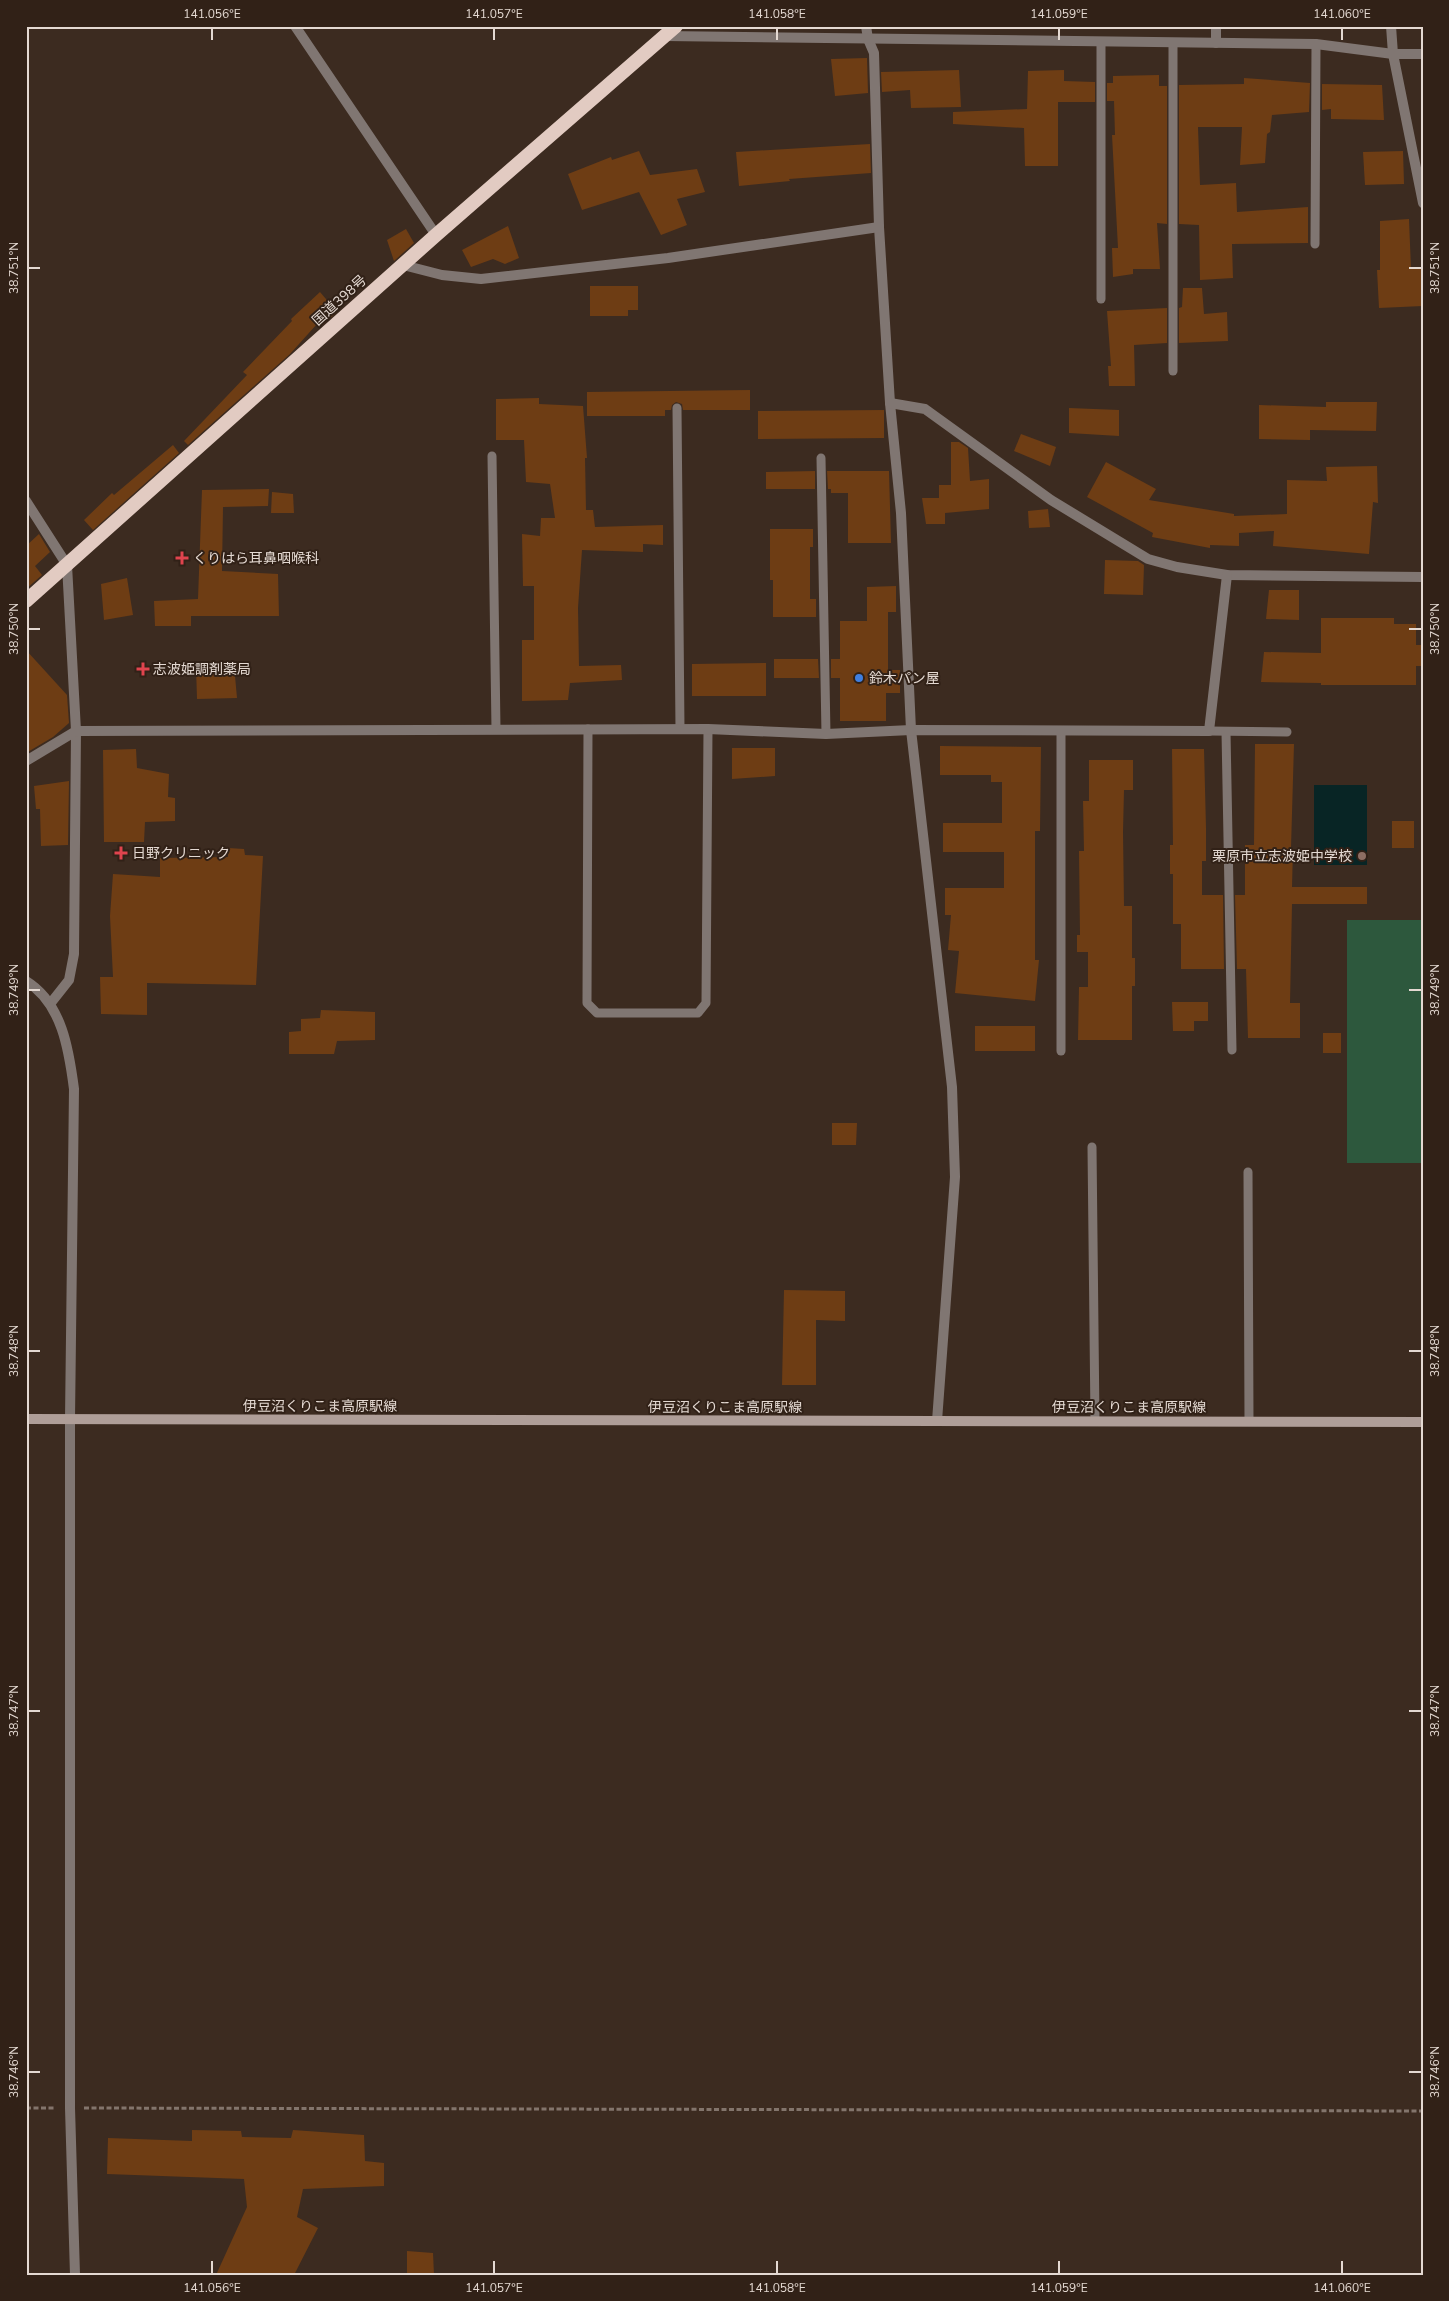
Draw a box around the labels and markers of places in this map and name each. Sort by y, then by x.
place label: くりはら耳鼻咽喉科 [193,549,319,568]
marker: くりはら耳鼻咽喉科 [175,551,189,565]
place label: 志波姫調剤薬局 [153,660,251,679]
marker: 志波姫調剤薬局 [137,663,149,675]
place label: 鈴木パン屋 [869,669,940,688]
marker: 鈴木パン屋 [853,672,865,684]
place label: 日野クリニック [132,844,230,863]
marker: 日野クリニック [114,846,128,860]
place label: 栗原市立志波姫中学校 [1212,847,1352,866]
marker: 栗原市立志波姫中学校 [1356,850,1368,862]

